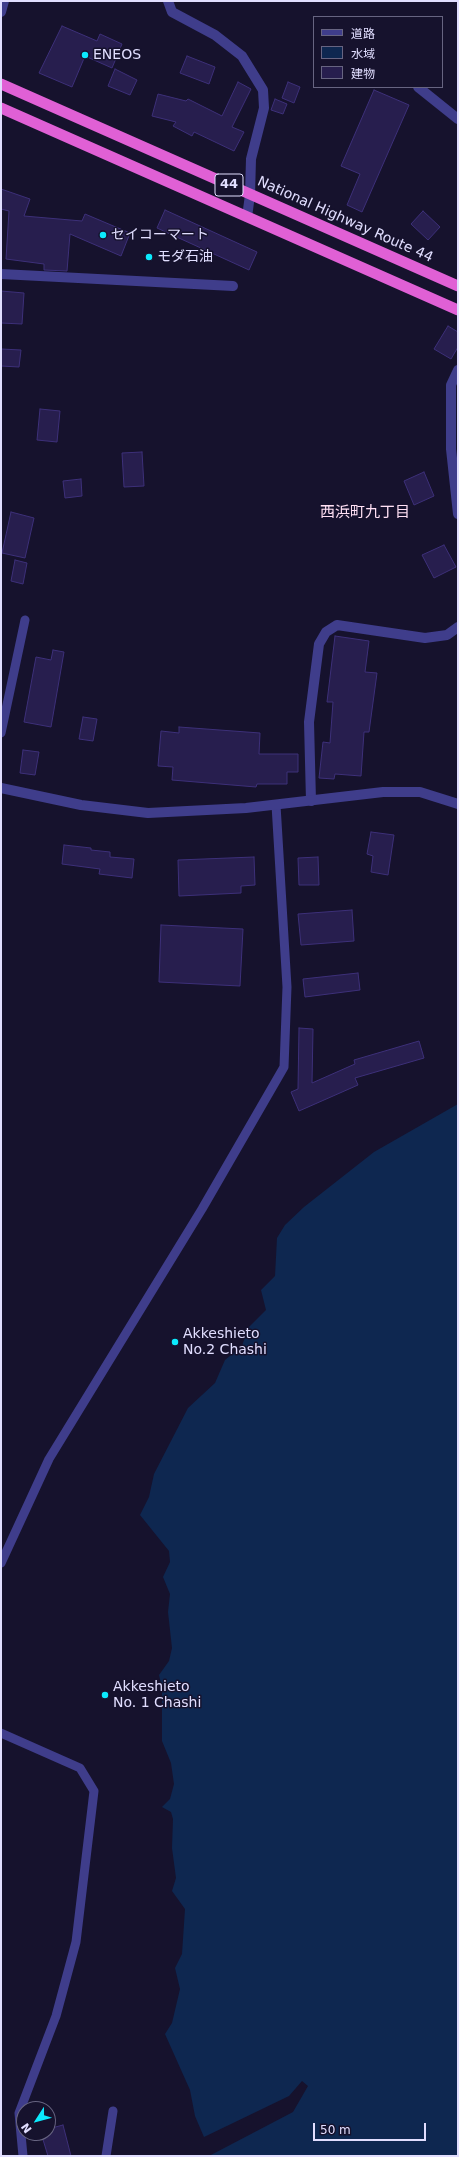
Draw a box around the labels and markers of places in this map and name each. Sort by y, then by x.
place label: ENEOS [93,47,141,63]
marker: ENEOS [80,50,90,60]
place label: セイコーマート [111,227,209,243]
marker: セイコーマート [98,230,108,240]
place label: モダ石油 [157,249,213,265]
marker: モダ石油 [144,252,154,262]
place label: Akkeshieto No.2 Chashi [183,1326,267,1358]
marker: Akkeshieto No.2 Chashi [170,1337,180,1347]
place label: Akkeshieto No. 1 Chashi [113,1679,201,1712]
marker: Akkeshieto No. 1 Chashi [100,1690,110,1700]

